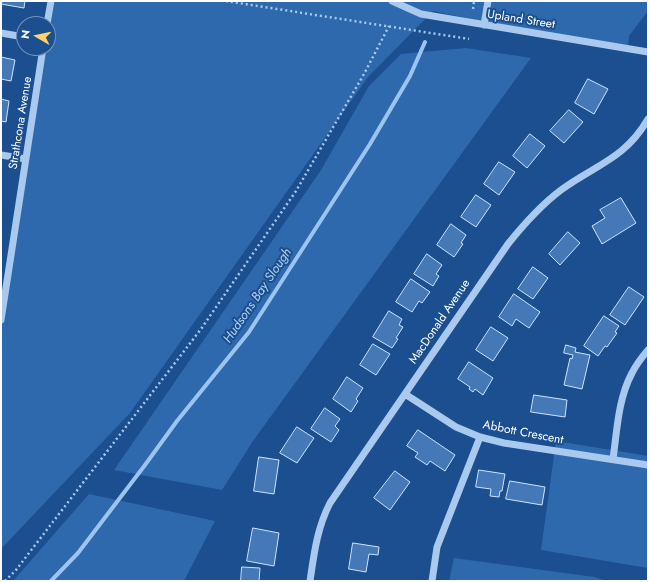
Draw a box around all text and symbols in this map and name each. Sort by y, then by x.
street label: Upland Street [486,8,556,32]
north arrow [16,16,56,56]
text: N [17,29,34,40]
street label: Strathcona Avenue [7,76,35,170]
water label: Hudsons Bay Slough [220,246,296,346]
street label: MacDonald Avenue [406,277,474,367]
street label: Abbott Crescent [481,418,565,448]

